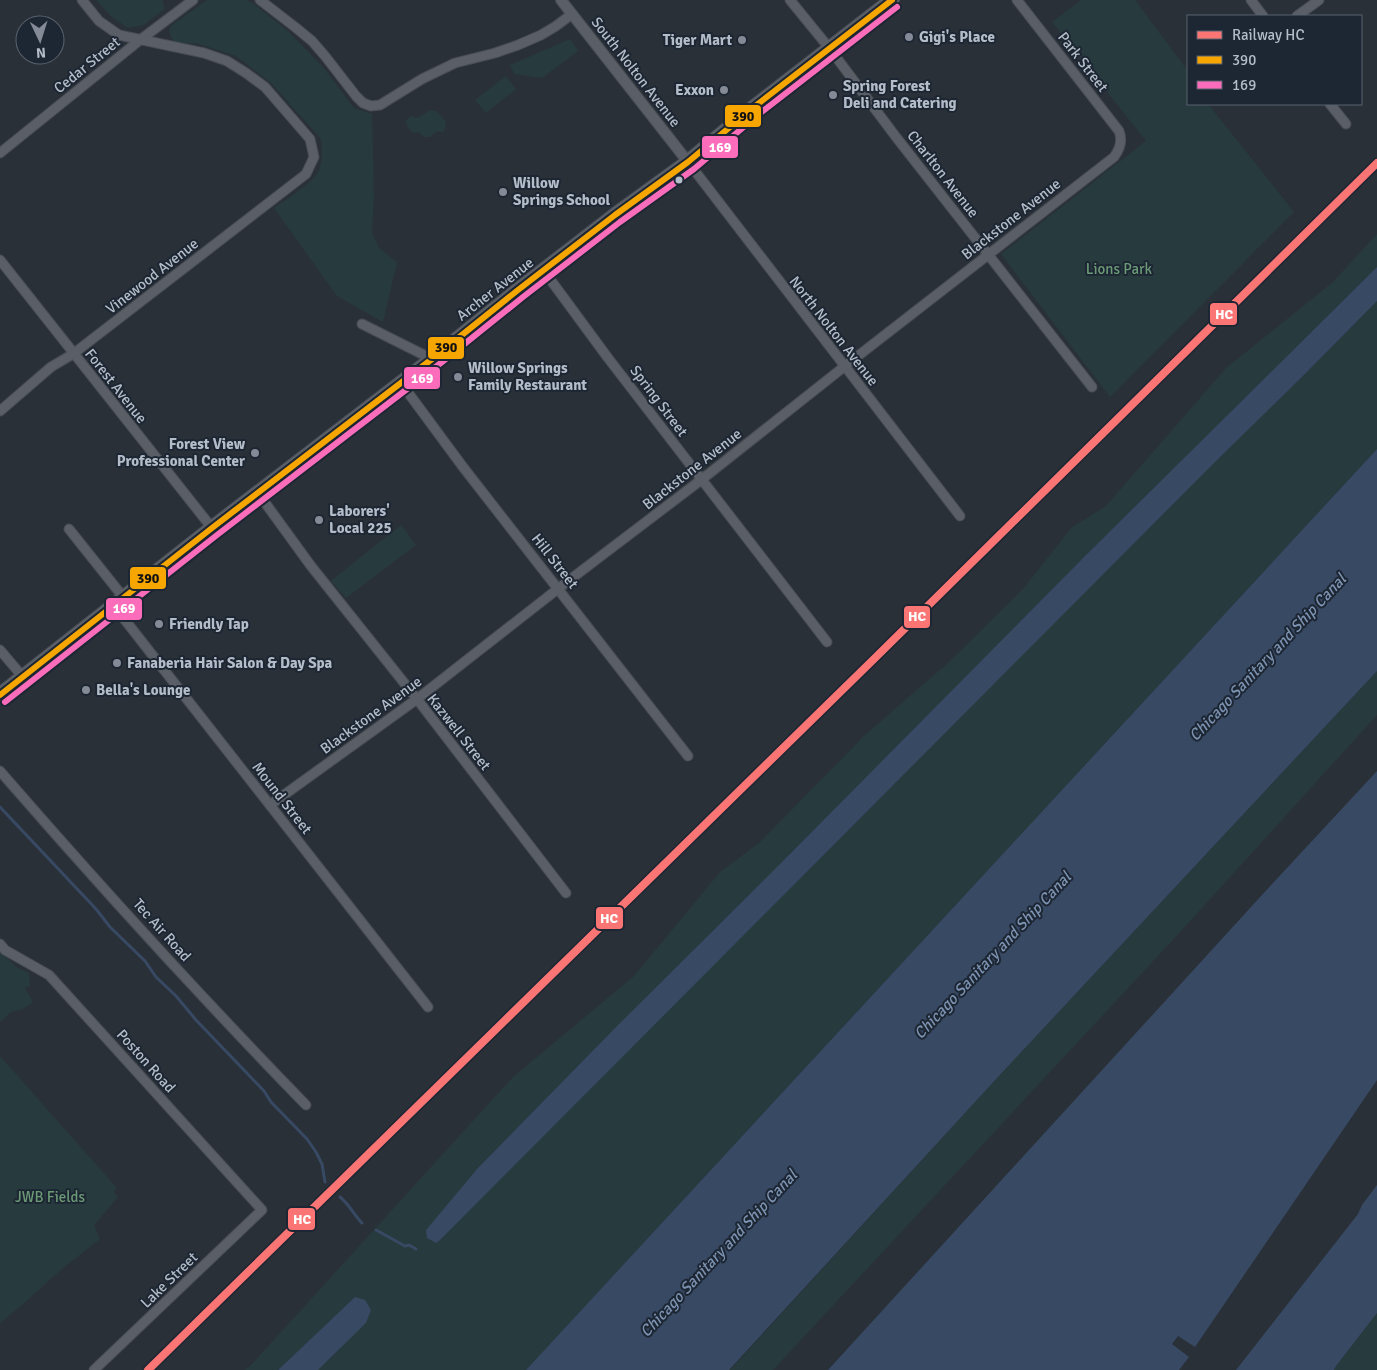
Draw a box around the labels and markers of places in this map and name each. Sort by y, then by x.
place label: Gigi's Place [919,28,995,46]
place label: Tiger Mart [663,31,732,49]
marker: Gigi's Place [903,31,915,43]
marker: Tiger Mart [736,34,748,46]
place label: Spring Forest Deli and Catering [843,77,957,112]
place label: Exxon [675,81,714,99]
marker: Exxon [718,84,730,96]
marker: Spring Forest Deli and Catering [827,89,839,101]
place label: Willow Springs School [513,174,611,209]
unlabelled marker [674,175,684,185]
marker: Willow Springs School [497,186,509,198]
place label: Willow Springs Family Restaurant [468,359,587,394]
marker: Willow Springs Family Restaurant [452,371,464,383]
place label: Forest View Professional Center [117,435,246,470]
marker: Forest View Professional Center [249,447,261,459]
place label: Laborers' Local 225 [329,502,392,537]
marker: Laborers' Local 225 [313,514,325,526]
place label: Friendly Tap [169,615,249,633]
marker: Friendly Tap [153,618,165,630]
place label: Fanaberia Hair Salon & Day Spa [127,654,333,672]
marker: Fanaberia Hair Salon & Day Spa [111,657,123,669]
place label: Bella's Lounge [96,681,191,699]
marker: Bella's Lounge [80,684,92,696]

